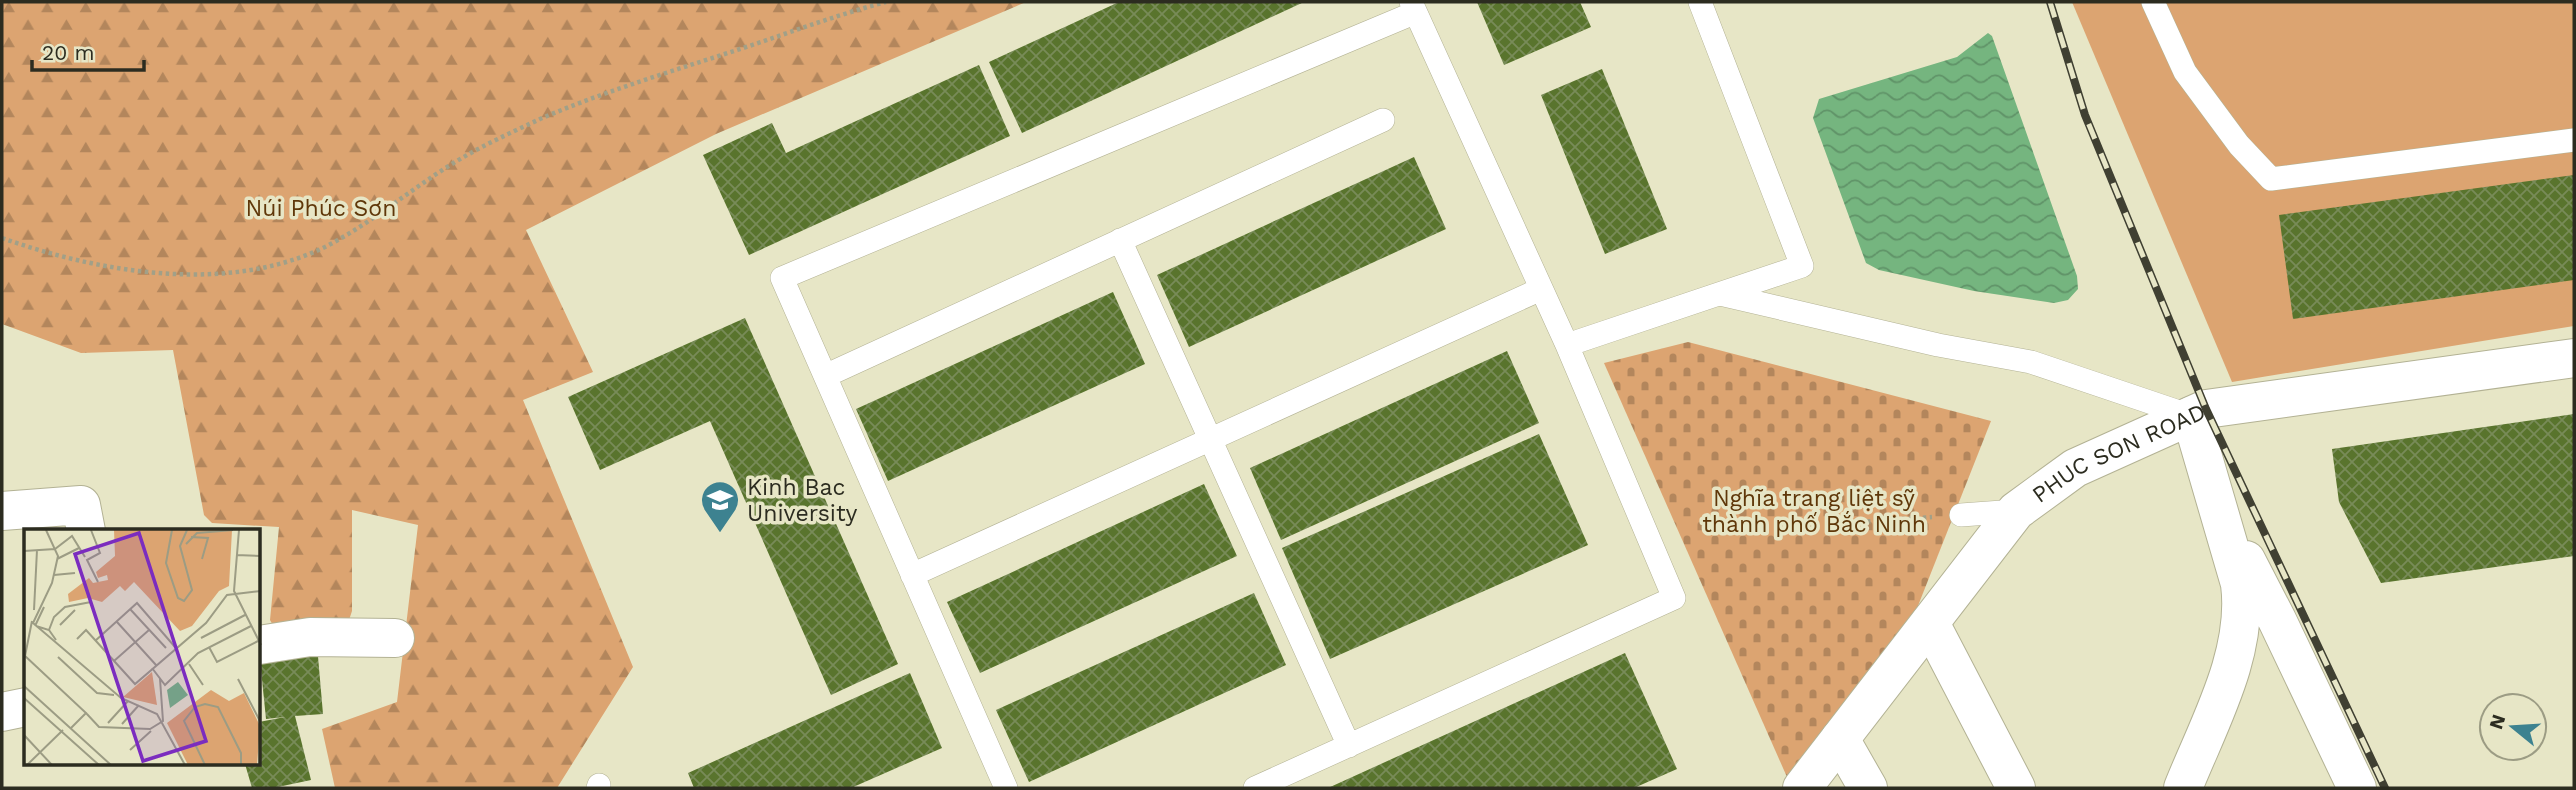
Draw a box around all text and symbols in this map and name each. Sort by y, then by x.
scale bar [32,28,144,72]
text: 20 m [42,40,94,65]
park label: Núi Phúc Sơn [246,195,396,222]
street label: PHUC SON ROAD [2027,398,2210,508]
place label: Kinh Bac University [747,474,858,527]
school or university icon: Kinh Bac University [699,479,741,534]
park label: Nghĩa trang liệt sỹ thành phố Bắc Ninh [1702,485,1926,538]
inset map [24,529,261,766]
north arrow [2478,692,2548,762]
text: N [2484,712,2510,732]

